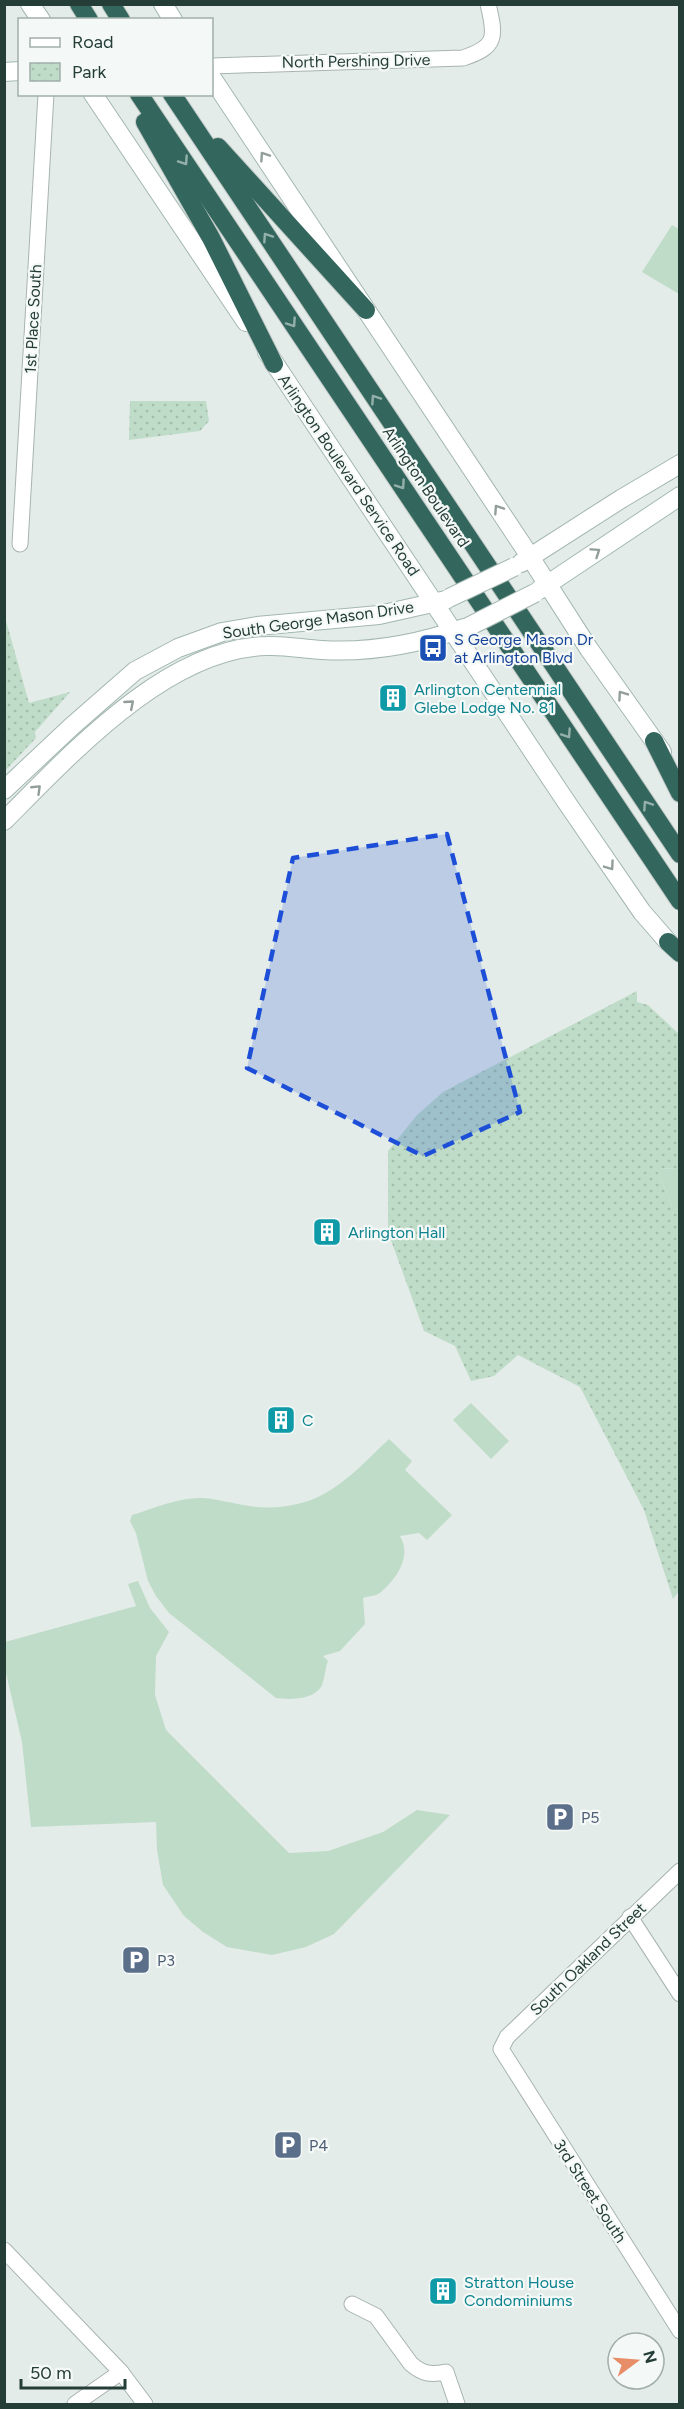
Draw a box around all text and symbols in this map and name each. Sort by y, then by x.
legend [18,18,213,96]
text: Road [72,31,113,53]
street label: North Pershing Drive [282,50,431,72]
text: Park [72,61,107,83]
one-way arrow [260,152,271,163]
one-way arrow [176,154,187,165]
one-way arrow [262,233,274,243]
street label: 1st Place South [21,264,45,374]
one-way arrow [285,316,296,327]
street label: Arlington Boulevard Service Road [274,371,424,579]
one-way arrow [371,395,382,406]
street label: Arlington Boulevard [379,423,473,551]
one-way arrow [393,478,404,489]
one-way arrow [494,504,505,515]
one-way arrow [590,547,600,559]
street label: South George Mason Drive [221,597,415,643]
place label: S George Mason Dr at Arlington Blvd [454,630,594,667]
bus stop icon: S George Mason Dr at Arlington Blvd [417,632,449,664]
place label: Arlington Centennial Glebe Lodge No. 81 [414,680,561,717]
building icon: Arlington Centennial Glebe Lodge No. 81 [377,682,409,714]
one-way arrow [618,690,629,701]
one-way arrow [123,700,134,711]
one-way arrow [560,728,572,738]
one-way arrow [29,785,40,796]
one-way arrow [643,801,654,812]
one-way arrow [603,859,614,870]
building icon: Arlington Hall [311,1216,343,1248]
place label: Arlington Hall [348,1223,445,1242]
building icon: C [265,1404,297,1436]
place label: C [302,1411,314,1430]
parking icon: P5 [544,1801,576,1833]
place label: P5 [581,1808,599,1827]
street label: South Oakland Street [526,1899,650,2019]
parking icon: P3 [120,1944,152,1976]
place label: P3 [157,1951,175,1970]
parking icon: P4 [272,2129,304,2161]
place label: P4 [309,2136,328,2155]
street label: 3rd Street South [550,2136,630,2246]
place label: Stratton House Condominiums [464,2273,574,2310]
building icon: Stratton House Condominiums [427,2275,459,2307]
north arrow [606,2331,666,2391]
text: N [639,2348,661,2366]
scale bar [21,2352,124,2390]
text: 50 m [30,2362,72,2384]

